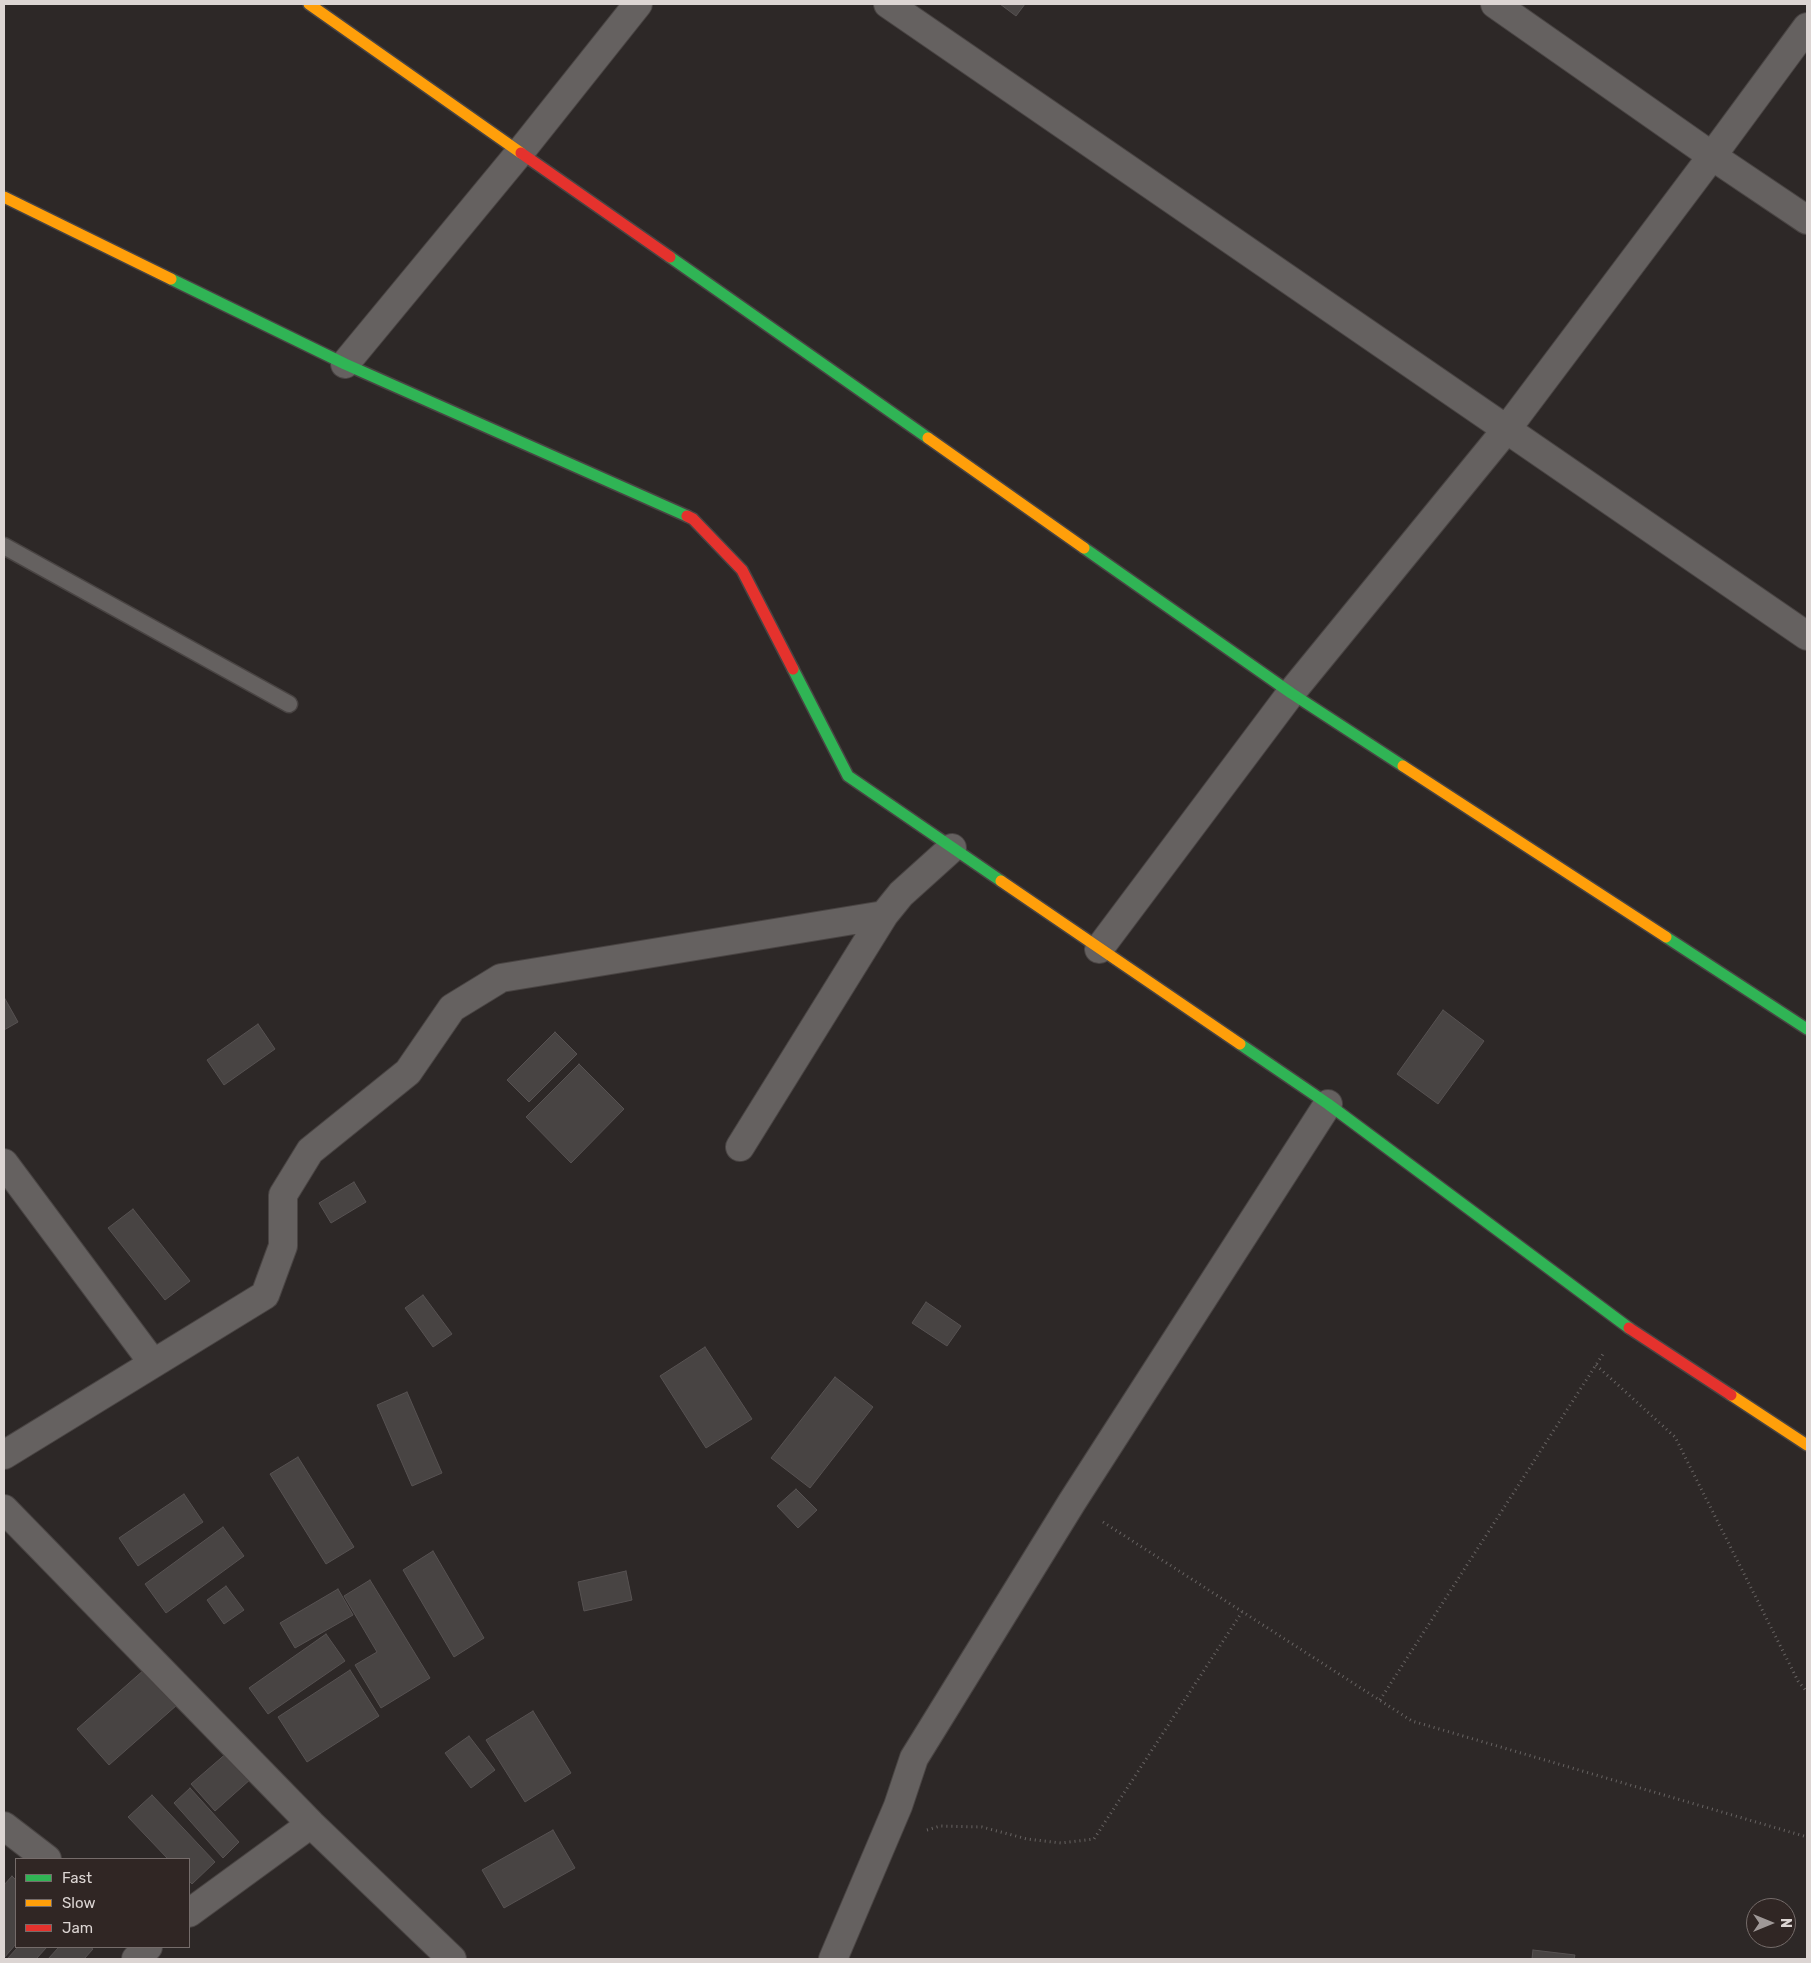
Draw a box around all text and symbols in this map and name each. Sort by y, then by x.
legend [15,1858,190,1948]
text: Fast [62,1869,92,1887]
text: Slow [62,1894,95,1912]
north arrow [1746,1898,1796,1948]
text: N [1777,1918,1794,1928]
text: Jam [62,1919,93,1937]

